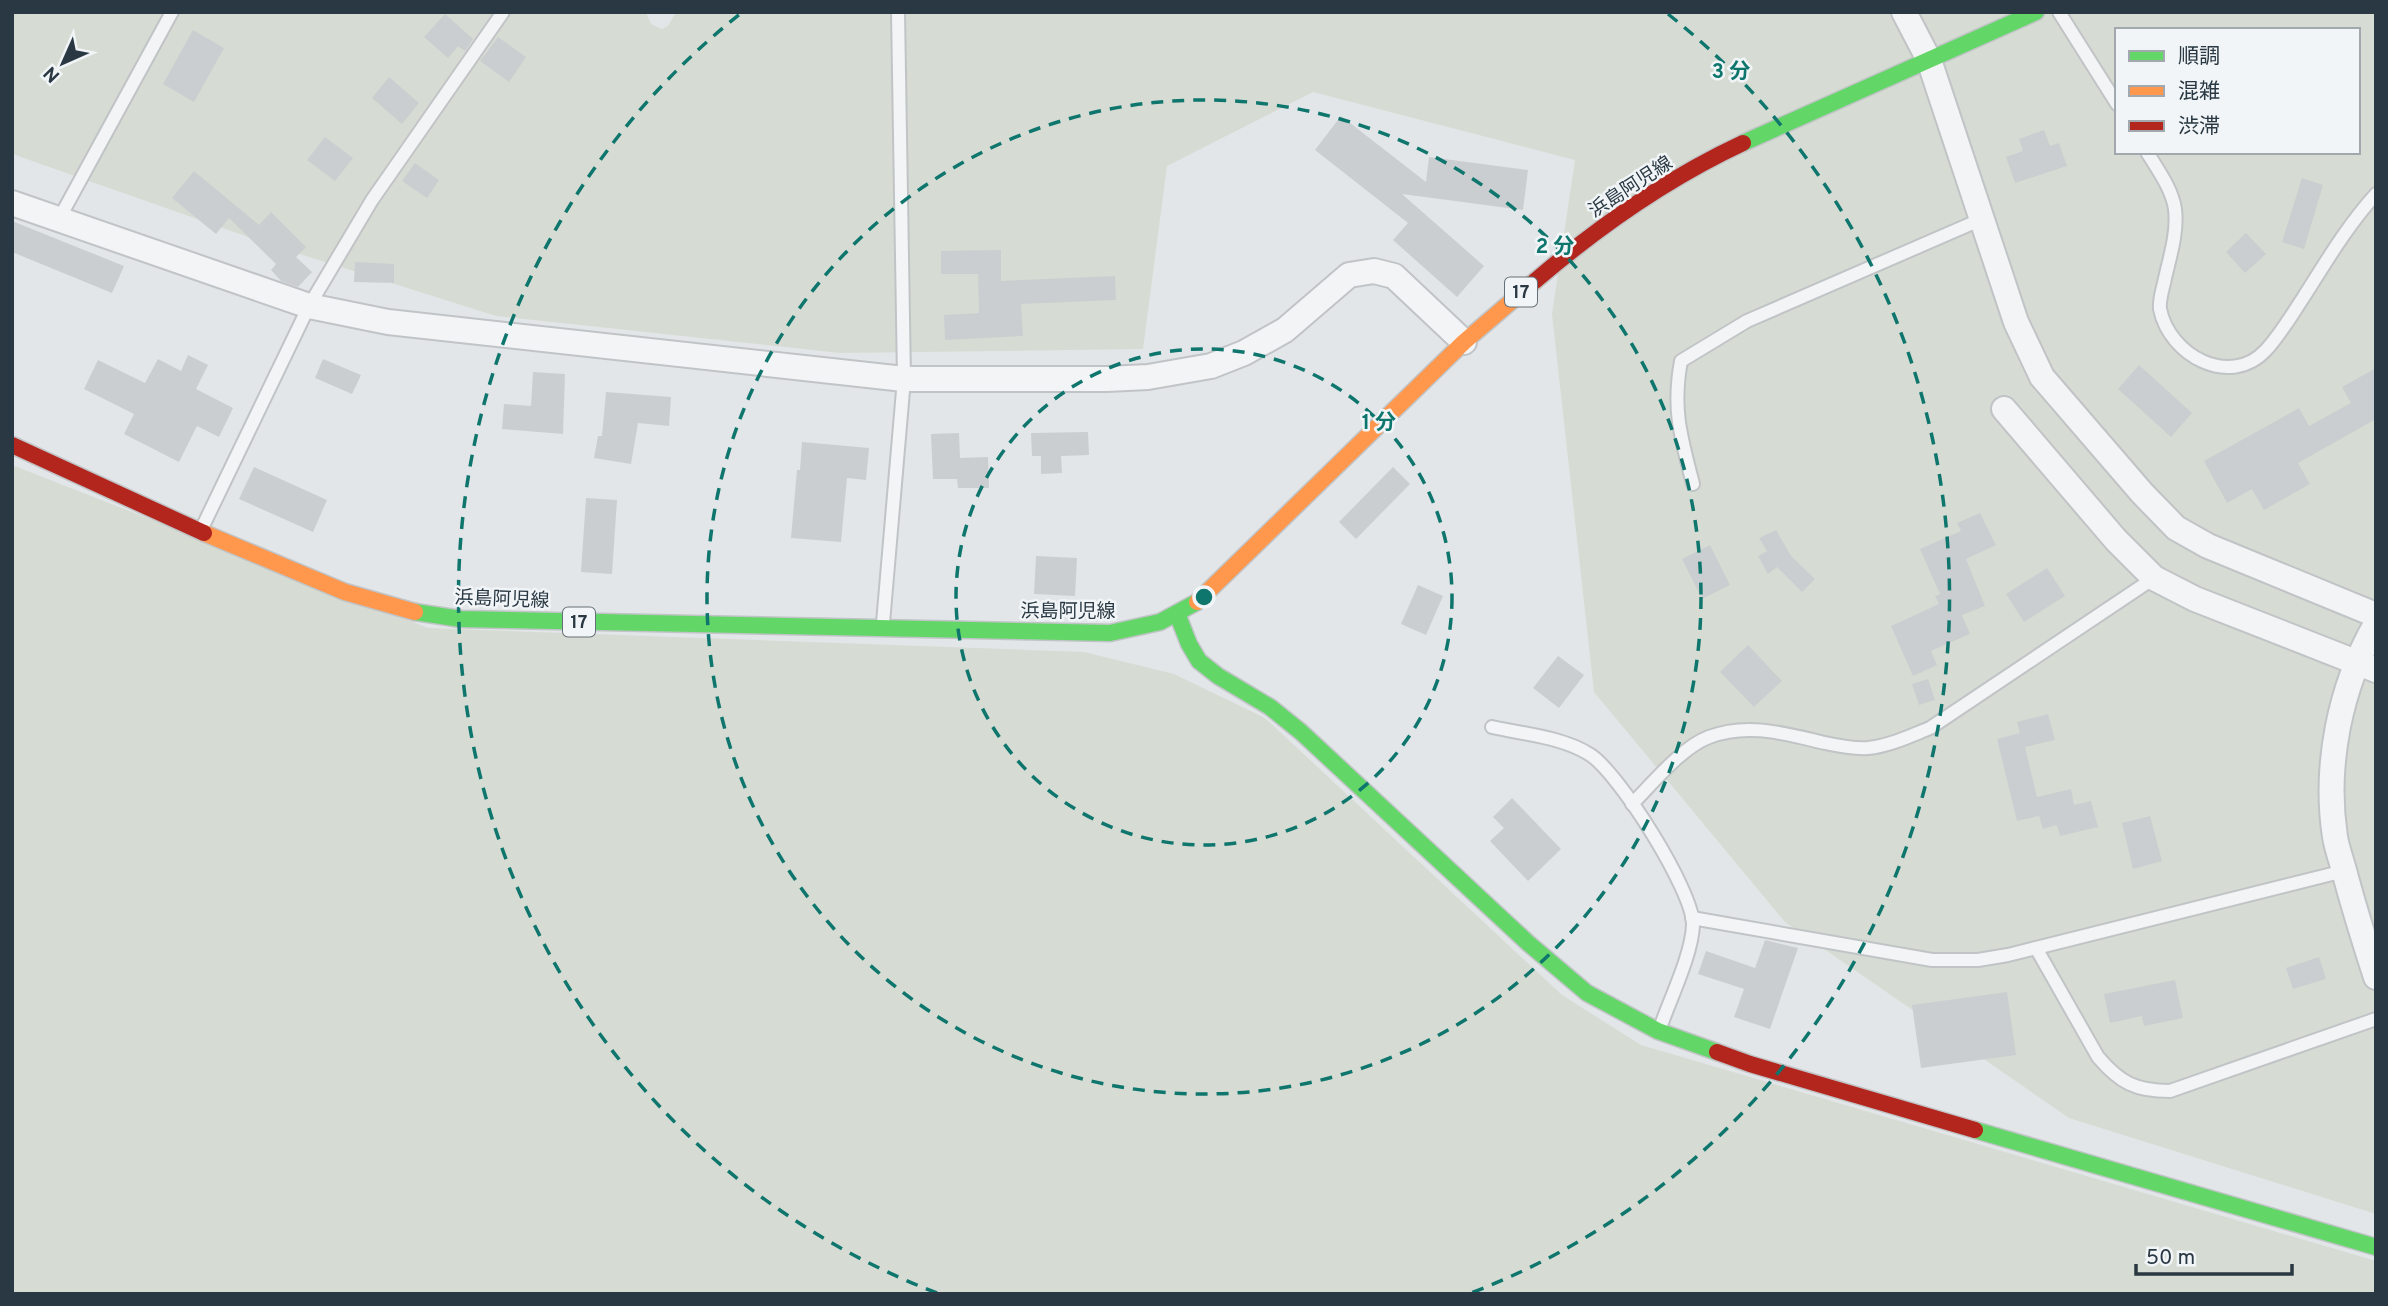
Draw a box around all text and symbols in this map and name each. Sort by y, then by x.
north arrow [28,28,98,98]
legend [2115,28,2360,154]
text: 順調 [2178,44,2220,71]
text: 3 分 [1712,59,1750,86]
text: N [39,60,66,87]
text: 混雑 [2178,79,2220,106]
text: 渋滞 [2178,114,2220,141]
street label: 浜島阿児線 [1585,152,1677,224]
text: 2 分 [1535,234,1575,261]
road number: 17 [1505,278,1537,306]
text: 1 分 [1362,410,1396,437]
centre of rings [1192,585,1216,609]
street label: 浜島阿児線 [454,586,550,614]
street label: 浜島阿児線 [1020,600,1116,624]
road number: 17 [563,608,595,636]
scale bar [2136,1232,2292,1276]
text: 50 m [2146,1245,2195,1272]

